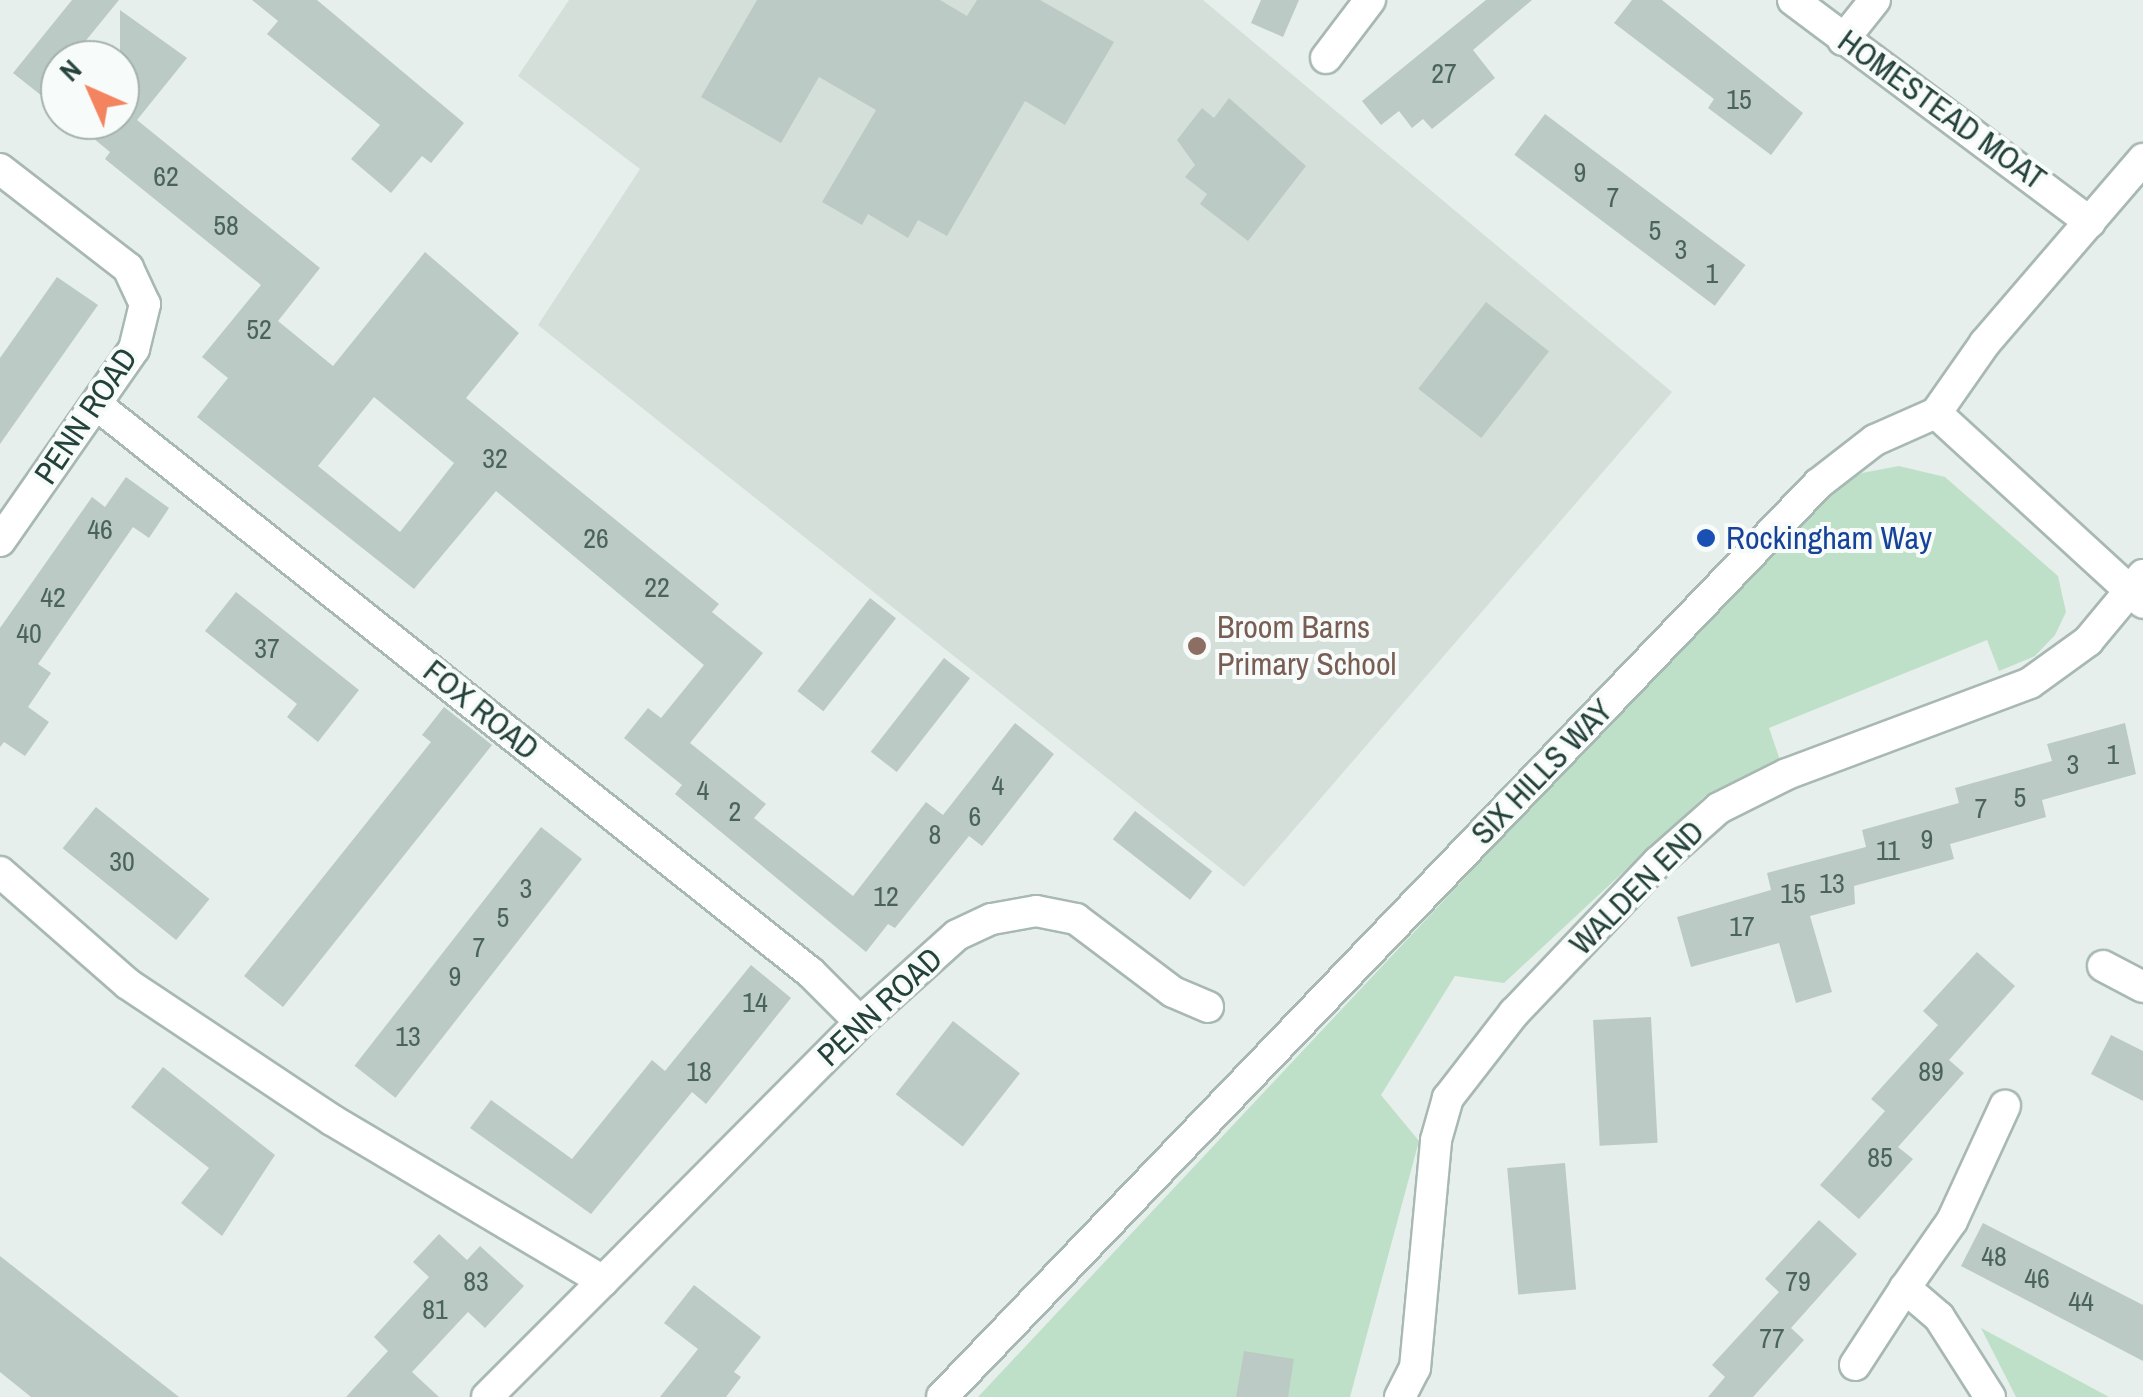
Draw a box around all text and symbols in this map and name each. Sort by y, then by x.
street label: HOMESTEAD MOAT [1831,22,2053,198]
north arrow [40,40,140,140]
text: N [51,51,89,90]
house number: 27 [1431,56,1457,90]
house number: 15 [1726,82,1752,116]
house number: 9 [1574,155,1586,189]
house number: 62 [153,159,179,193]
house number: 7 [1607,180,1619,214]
house number: 58 [213,208,239,242]
house number: 5 [1649,213,1661,247]
house number: 3 [1675,232,1687,266]
house number: 1 [1706,256,1718,290]
house number: 52 [246,312,272,346]
street label: PENN ROAD [26,341,146,491]
house number: 32 [482,441,508,475]
house number: 46 [87,512,113,546]
place label: Rockingham Way [1726,519,1932,557]
house number: 26 [583,521,609,555]
marker: Rockingham Way [1695,527,1717,549]
house number: 22 [644,570,670,604]
house number: 42 [40,580,66,614]
place label: Broom Barns Primary School [1217,609,1396,684]
house number: 40 [16,616,42,650]
house number: 37 [254,631,280,665]
marker: Broom Barns Primary School [1186,635,1208,657]
street label: FOX ROAD [416,652,546,768]
street label: SIX HILLS WAY [1463,692,1621,852]
house number: 1 [2107,737,2119,771]
house number: 3 [2067,747,2079,781]
house number: 4 [992,768,1004,802]
house number: 4 [697,773,709,807]
house number: 5 [2014,780,2026,814]
house number: 7 [1975,791,1987,825]
house number: 2 [729,794,741,828]
house number: 6 [969,799,981,833]
street label: WALDEN END [1562,813,1712,963]
house number: 8 [929,817,941,851]
house number: 9 [1921,822,1933,856]
house number: 11 [1876,833,1900,867]
house number: 30 [109,844,135,878]
house number: 13 [1819,866,1845,900]
house number: 3 [520,871,532,905]
house number: 15 [1780,876,1806,910]
house number: 12 [873,879,899,913]
house number: 5 [497,900,509,934]
house number: 17 [1729,909,1755,943]
house number: 7 [473,930,485,964]
street label: PENN ROAD [810,940,950,1074]
house number: 9 [449,959,461,993]
house number: 14 [742,985,768,1019]
house number: 13 [395,1019,421,1053]
house number: 18 [686,1054,712,1088]
house number: 89 [1918,1054,1944,1088]
house number: 85 [1867,1140,1893,1174]
house number: 48 [1981,1239,2007,1273]
house number: 46 [2024,1261,2050,1295]
house number: 83 [463,1264,489,1298]
house number: 79 [1785,1264,1811,1298]
house number: 44 [2068,1284,2094,1318]
house number: 81 [422,1292,448,1326]
house number: 77 [1759,1321,1785,1355]

